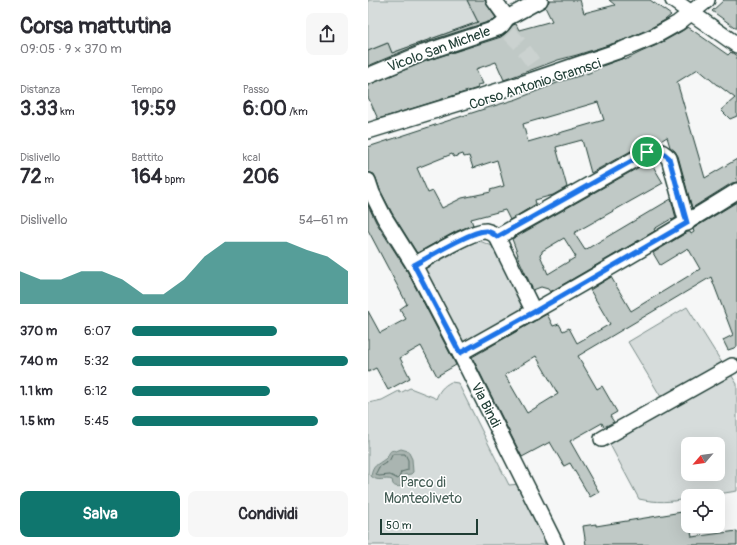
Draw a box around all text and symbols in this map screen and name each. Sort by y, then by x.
text: Corsa mattutina [20,12,171,40]
button: share [306,13,348,55]
street label: Vicolo San Michele [385,23,493,75]
text: 09:05 · 9 × 370 m [20,41,122,57]
street label: Corso Antonio Gramsci [467,54,604,113]
text: Distanza [20,83,60,96]
text: Tempo [131,83,163,96]
text: Passo [243,83,269,96]
text: 3.33 [20,96,58,121]
text: 19:59 [131,96,176,121]
text: 6:00 [243,96,287,121]
text: km [58,105,75,118]
text: /km [287,105,308,118]
pin [630,135,664,169]
icon: arrive [636,141,658,163]
text: Dislivello [20,151,60,164]
text: Battito [131,151,164,164]
text: kcal [243,151,261,164]
text: 72 [20,164,42,189]
text: 164 [131,164,162,189]
text: 206 [243,164,279,189]
text: m [42,173,54,186]
text: bpm [162,173,185,186]
text: Dislivello [20,212,68,228]
text: 54–61 m [299,212,348,228]
text: 370 m [20,323,57,339]
text: 6:07 [84,323,111,339]
text: 740 m [20,353,58,369]
text: 5:32 [84,353,109,369]
street label: Via Bindi [468,380,505,431]
text: 1.1 km [20,383,53,399]
text: 6:12 [84,383,107,399]
text: 1.5 km [20,413,55,429]
text: 5:45 [84,413,109,429]
north arrow [681,437,725,481]
map controls [681,437,725,533]
park label: Parco di Monteoliveto [384,474,462,507]
button: locate [681,489,725,533]
button: Salva [20,491,180,537]
button: Condividi [188,491,348,537]
scale bar [380,517,478,536]
text: 50 m [386,519,412,532]

